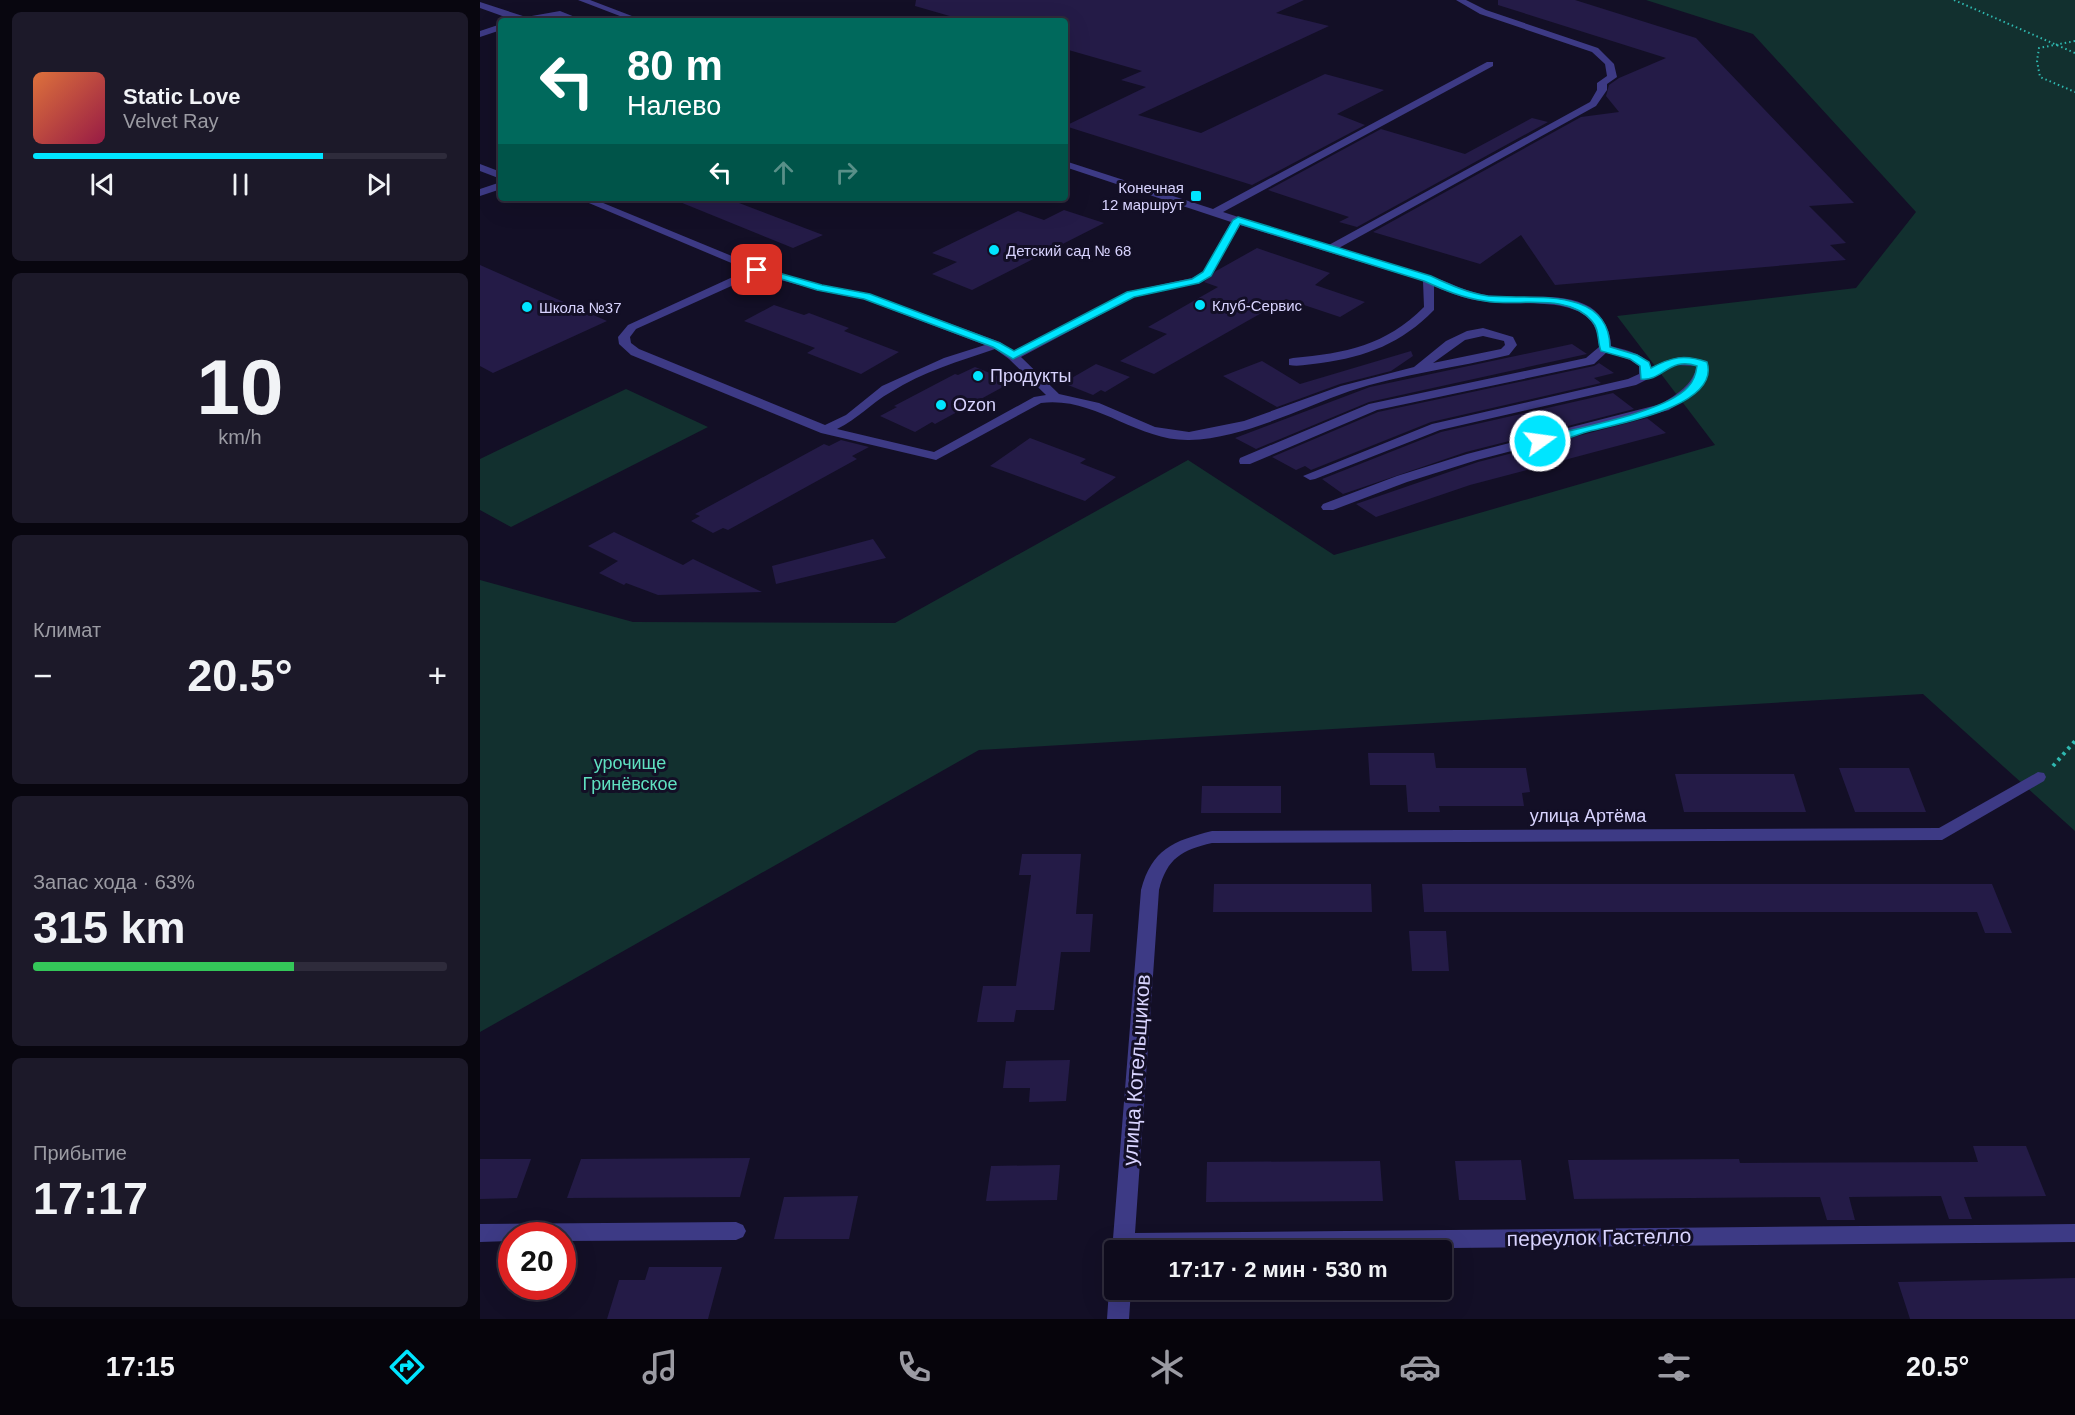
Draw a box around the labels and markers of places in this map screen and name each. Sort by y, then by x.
place label: Конечная 12 маршрут [1102,179,1184,213]
marker: Конечная 12 маршрут [1189,189,1203,203]
place label: Детский сад № 68 [1006,242,1131,259]
marker: Детский сад № 68 [987,243,1001,257]
pin [731,244,782,295]
place label: Клуб-Сервис [1212,297,1303,314]
marker: Клуб-Сервис [1193,298,1207,312]
place label: Школа №37 [539,299,622,316]
marker: Школа №37 [520,300,534,314]
place label: Продукты [990,366,1071,386]
marker: Продукты [971,369,985,383]
place label: Ozon [953,395,996,415]
marker: Ozon [934,398,948,412]

